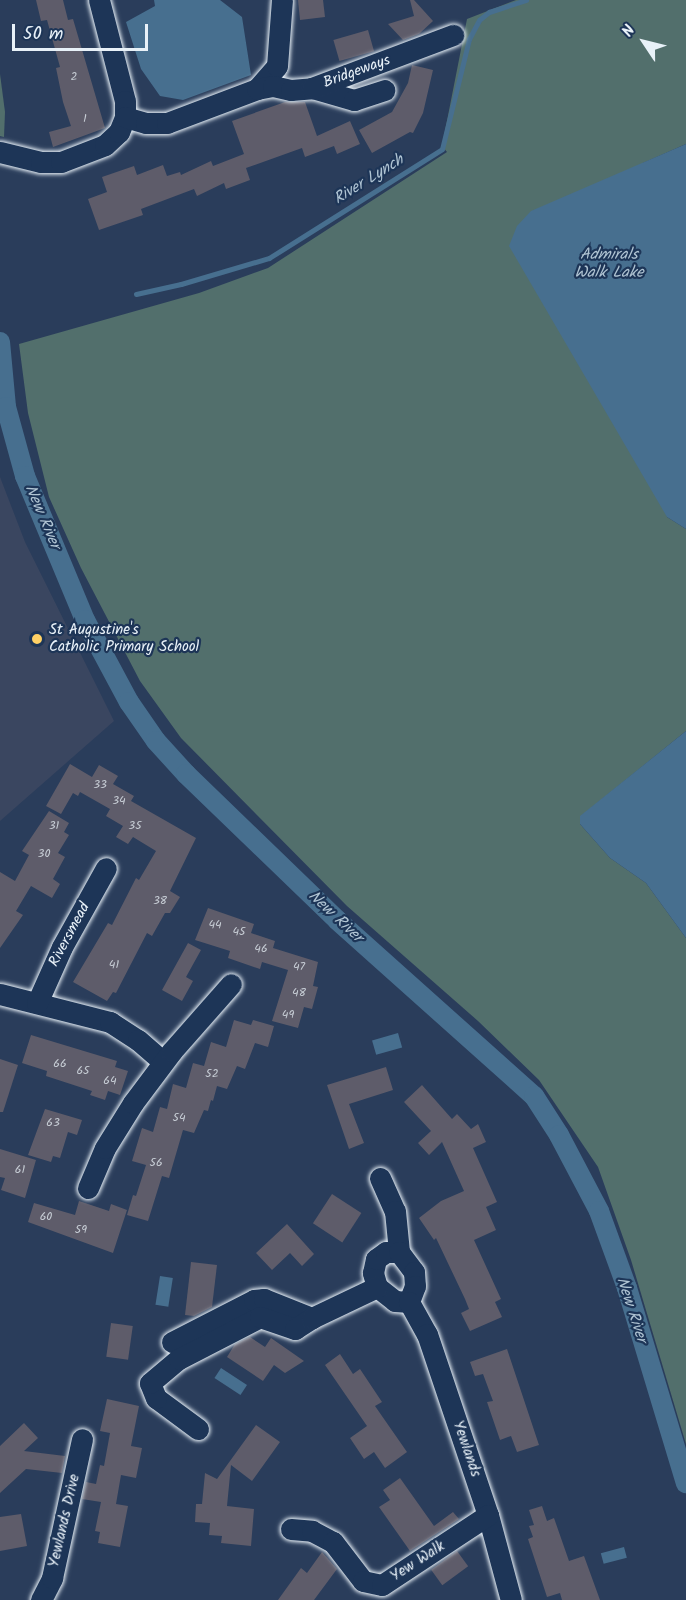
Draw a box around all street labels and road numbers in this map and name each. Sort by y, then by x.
street label: Bridgeways [321,52,393,92]
street label: Riversmead [46,900,94,970]
street label: Yewlands [448,1419,484,1479]
street label: Yewlands Drive [46,1473,84,1569]
street label: Yew Walk [388,1538,448,1586]

